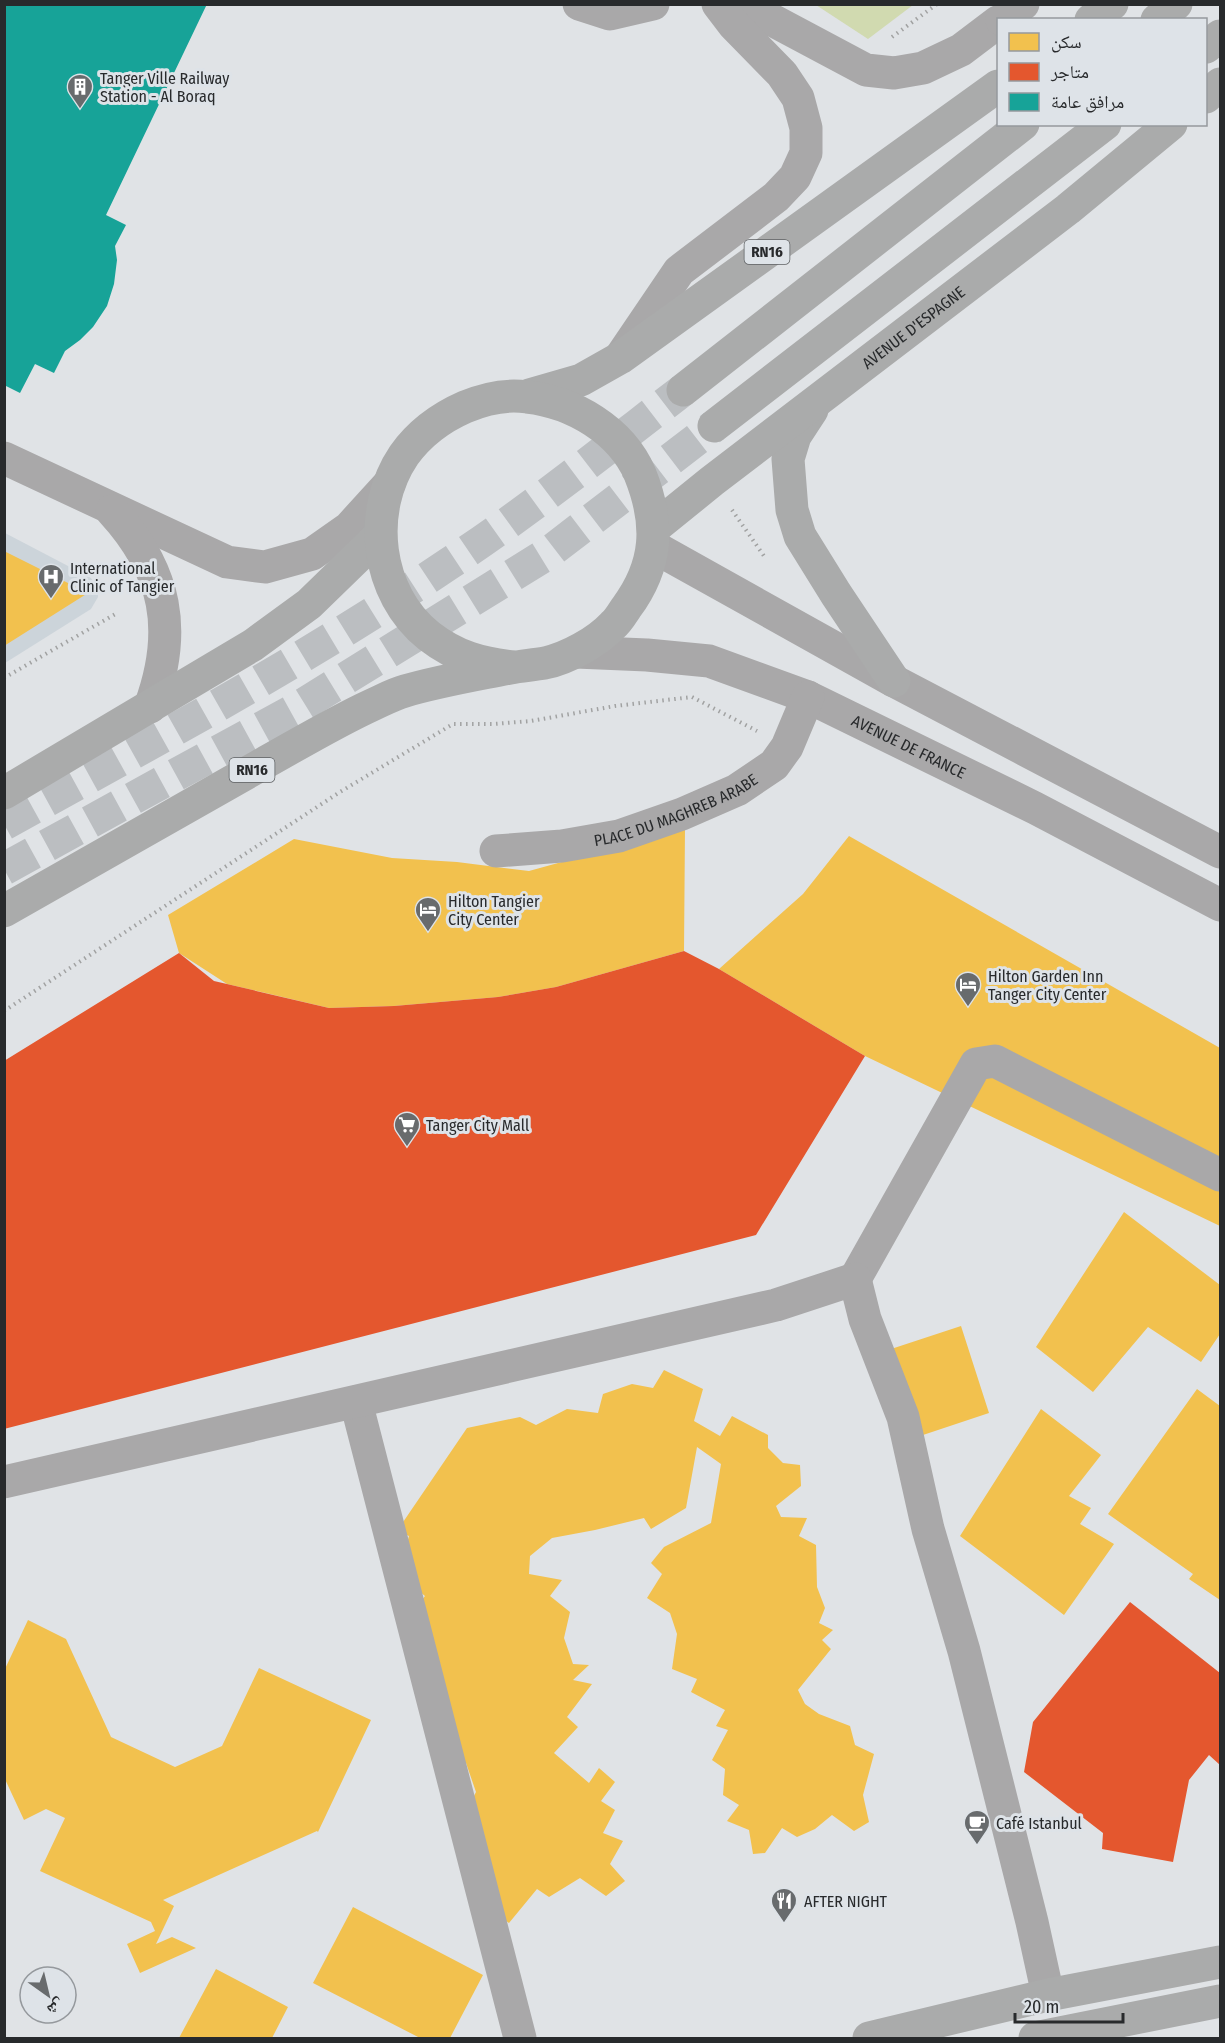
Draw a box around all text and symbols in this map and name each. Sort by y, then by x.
legend [997,18,1207,126]
text: سكن [1051,31,1082,53]
text: متاجر [1050,61,1089,83]
place label: Tanger Ville Railway Station - Al Boraq [100,69,230,106]
building icon: Tanger Ville Railway Station - Al Boraq [65,72,95,110]
text: مرافق عامة [1051,91,1124,113]
road number: RN16 [744,240,789,264]
street label: AVENUE D'ESPAGNE [858,282,968,372]
place label: International Clinic of Tangier [70,559,175,596]
hospital icon: International Clinic of Tangier [36,562,66,600]
street label: AVENUE DE FRANCE [849,710,969,782]
road number: RN16 [230,758,274,782]
street label: PLACE DU MAGHREB ARABE [592,769,761,850]
place label: Hilton Tangier City Center [448,892,540,929]
hotel icon: Hilton Tangier City Center [413,895,443,933]
place label: Hilton Garden Inn Tanger City Center [988,967,1107,1004]
hotel icon: Hilton Garden Inn Tanger City Center [953,970,983,1008]
supermarket icon: Tanger City Mall [392,1110,422,1148]
place label: Tanger City Mall [426,1116,529,1135]
cafe icon: Café Istanbul [962,1808,992,1846]
place label: Café Istanbul [996,1814,1082,1833]
restaurant icon: AFTER NIGHT [769,1886,799,1924]
place label: AFTER NIGHT [804,1892,888,1911]
north arrow [18,1965,78,2025]
scale bar [1015,1986,1123,2024]
text: ش [44,1994,68,2020]
text: 20 m [1024,1996,1059,2018]

